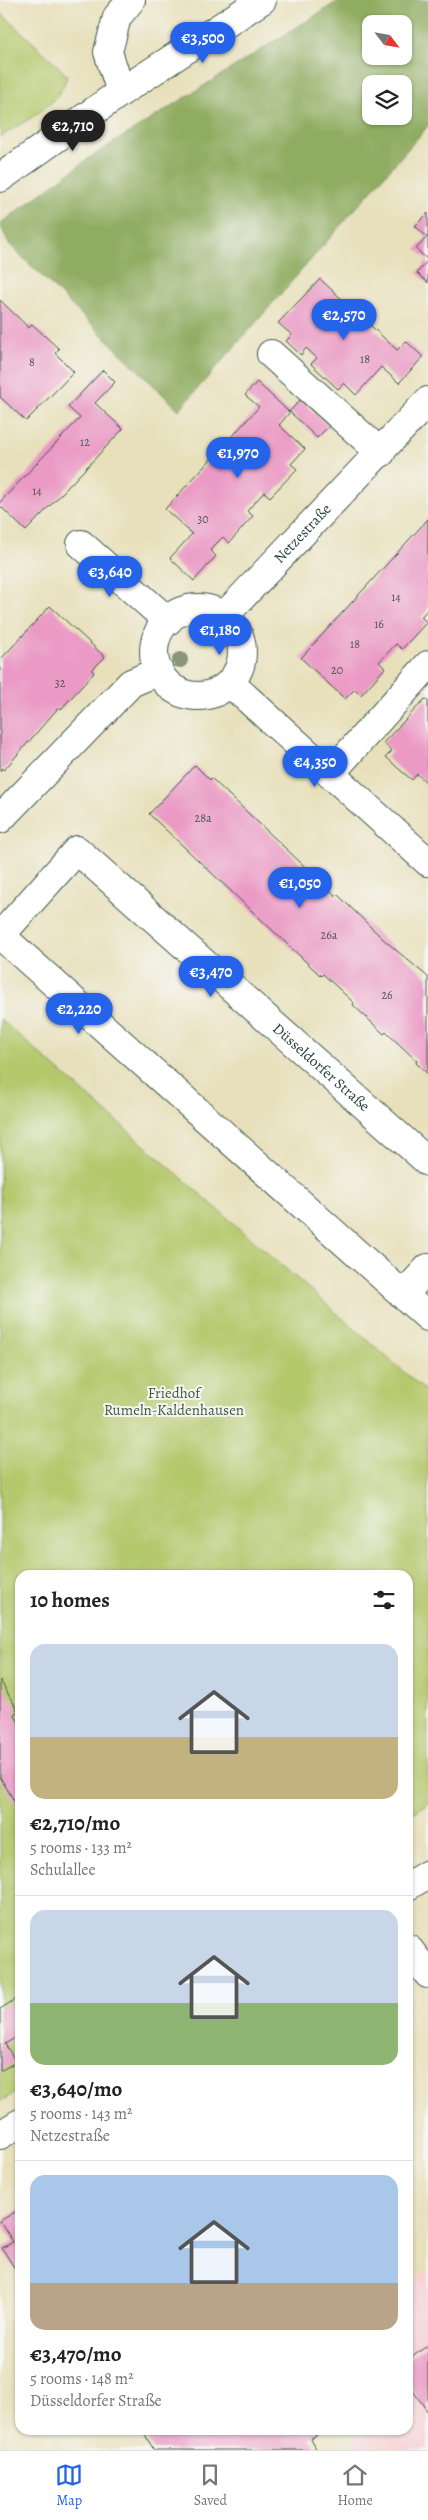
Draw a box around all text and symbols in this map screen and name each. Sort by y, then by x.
north arrow [362,15,412,65]
map controls [362,15,412,125]
pin: €3,500 [162,22,244,64]
text: €3,500 [181,27,225,49]
button: layers [362,75,412,125]
pin: €2,710 [32,110,114,152]
text: €2,710 [52,115,94,137]
pin: €2,570 [303,298,385,341]
text: €2,570 [323,304,365,326]
house number: 18 [360,351,370,367]
house number: 8 [29,354,35,370]
house number: 12 [80,434,90,450]
pin: €1,970 [197,436,279,479]
text: €1,970 [217,442,259,464]
house number: 14 [32,483,42,499]
street label: Netzestraße [269,499,336,567]
house number: 30 [197,511,209,527]
pin: €3,640 [69,556,151,598]
text: €3,640 [88,561,132,583]
house number: 14 [391,589,401,605]
pin: €1,180 [179,614,261,656]
house number: 16 [374,616,384,632]
text: €1,180 [200,619,240,641]
house number: 18 [350,636,360,652]
house number: 20 [331,662,343,678]
house number: 32 [55,675,66,691]
pin: €4,350 [274,746,356,788]
text: €4,350 [294,751,336,773]
house number: 28a [194,810,212,826]
pin: €1,050 [259,866,341,909]
text: €1,050 [279,872,321,894]
house number: 26a [321,927,338,943]
pin: €3,470 [170,956,252,998]
text: €3,470 [190,961,232,983]
house number: 26 [381,987,393,1003]
pin: €2,220 [38,992,120,1035]
text: €2,220 [57,998,101,1020]
street label: Düsseldorfer Straße [269,1019,374,1116]
park label: Friedhof Rumeln-Kaldenhausen [104,1383,244,1420]
text: 10 homes [30,1586,110,1614]
icon: filters [370,1586,398,1614]
icon: home [169,1677,259,1767]
text: €2,710/mo [30,1809,120,1837]
text: 5 rooms · 133 m² [30,1837,132,1859]
text: Schulallee [30,1859,96,1881]
icon: home [169,1942,259,2032]
text: €3,640/mo [30,2075,122,2103]
text: 5 rooms · 143 m² [30,2103,132,2125]
text: Netzestraße [30,2125,110,2147]
icon: home [169,2207,259,2297]
text: €3,470/mo [30,2340,121,2368]
text: 5 rooms · 148 m² [30,2368,133,2390]
text: Düsseldorfer Straße [30,2390,162,2412]
tab: Map [55,2461,83,2510]
tab: Saved [194,2461,227,2510]
tab: Home [338,2461,373,2510]

